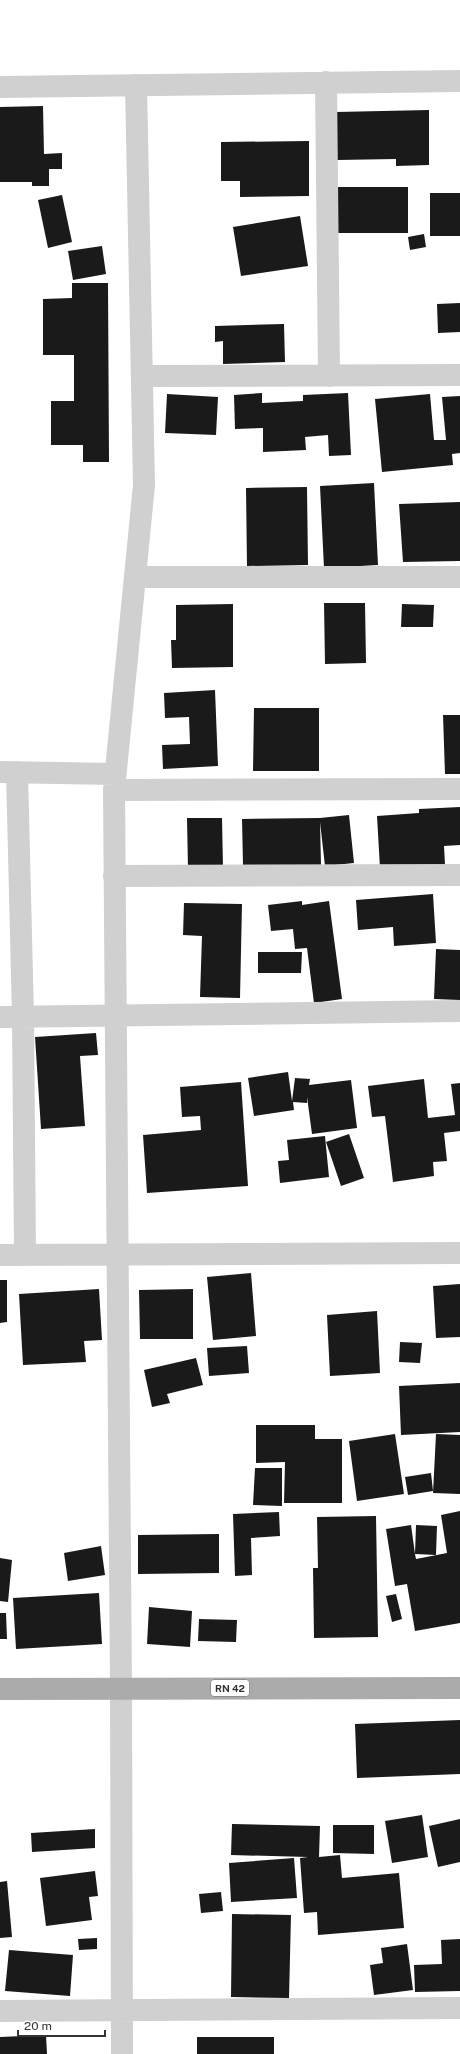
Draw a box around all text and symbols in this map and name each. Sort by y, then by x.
road number: RN 42 [211,1680,249,1696]
scale bar [18,2012,105,2038]
text: 20 m [24,2019,52,2033]

